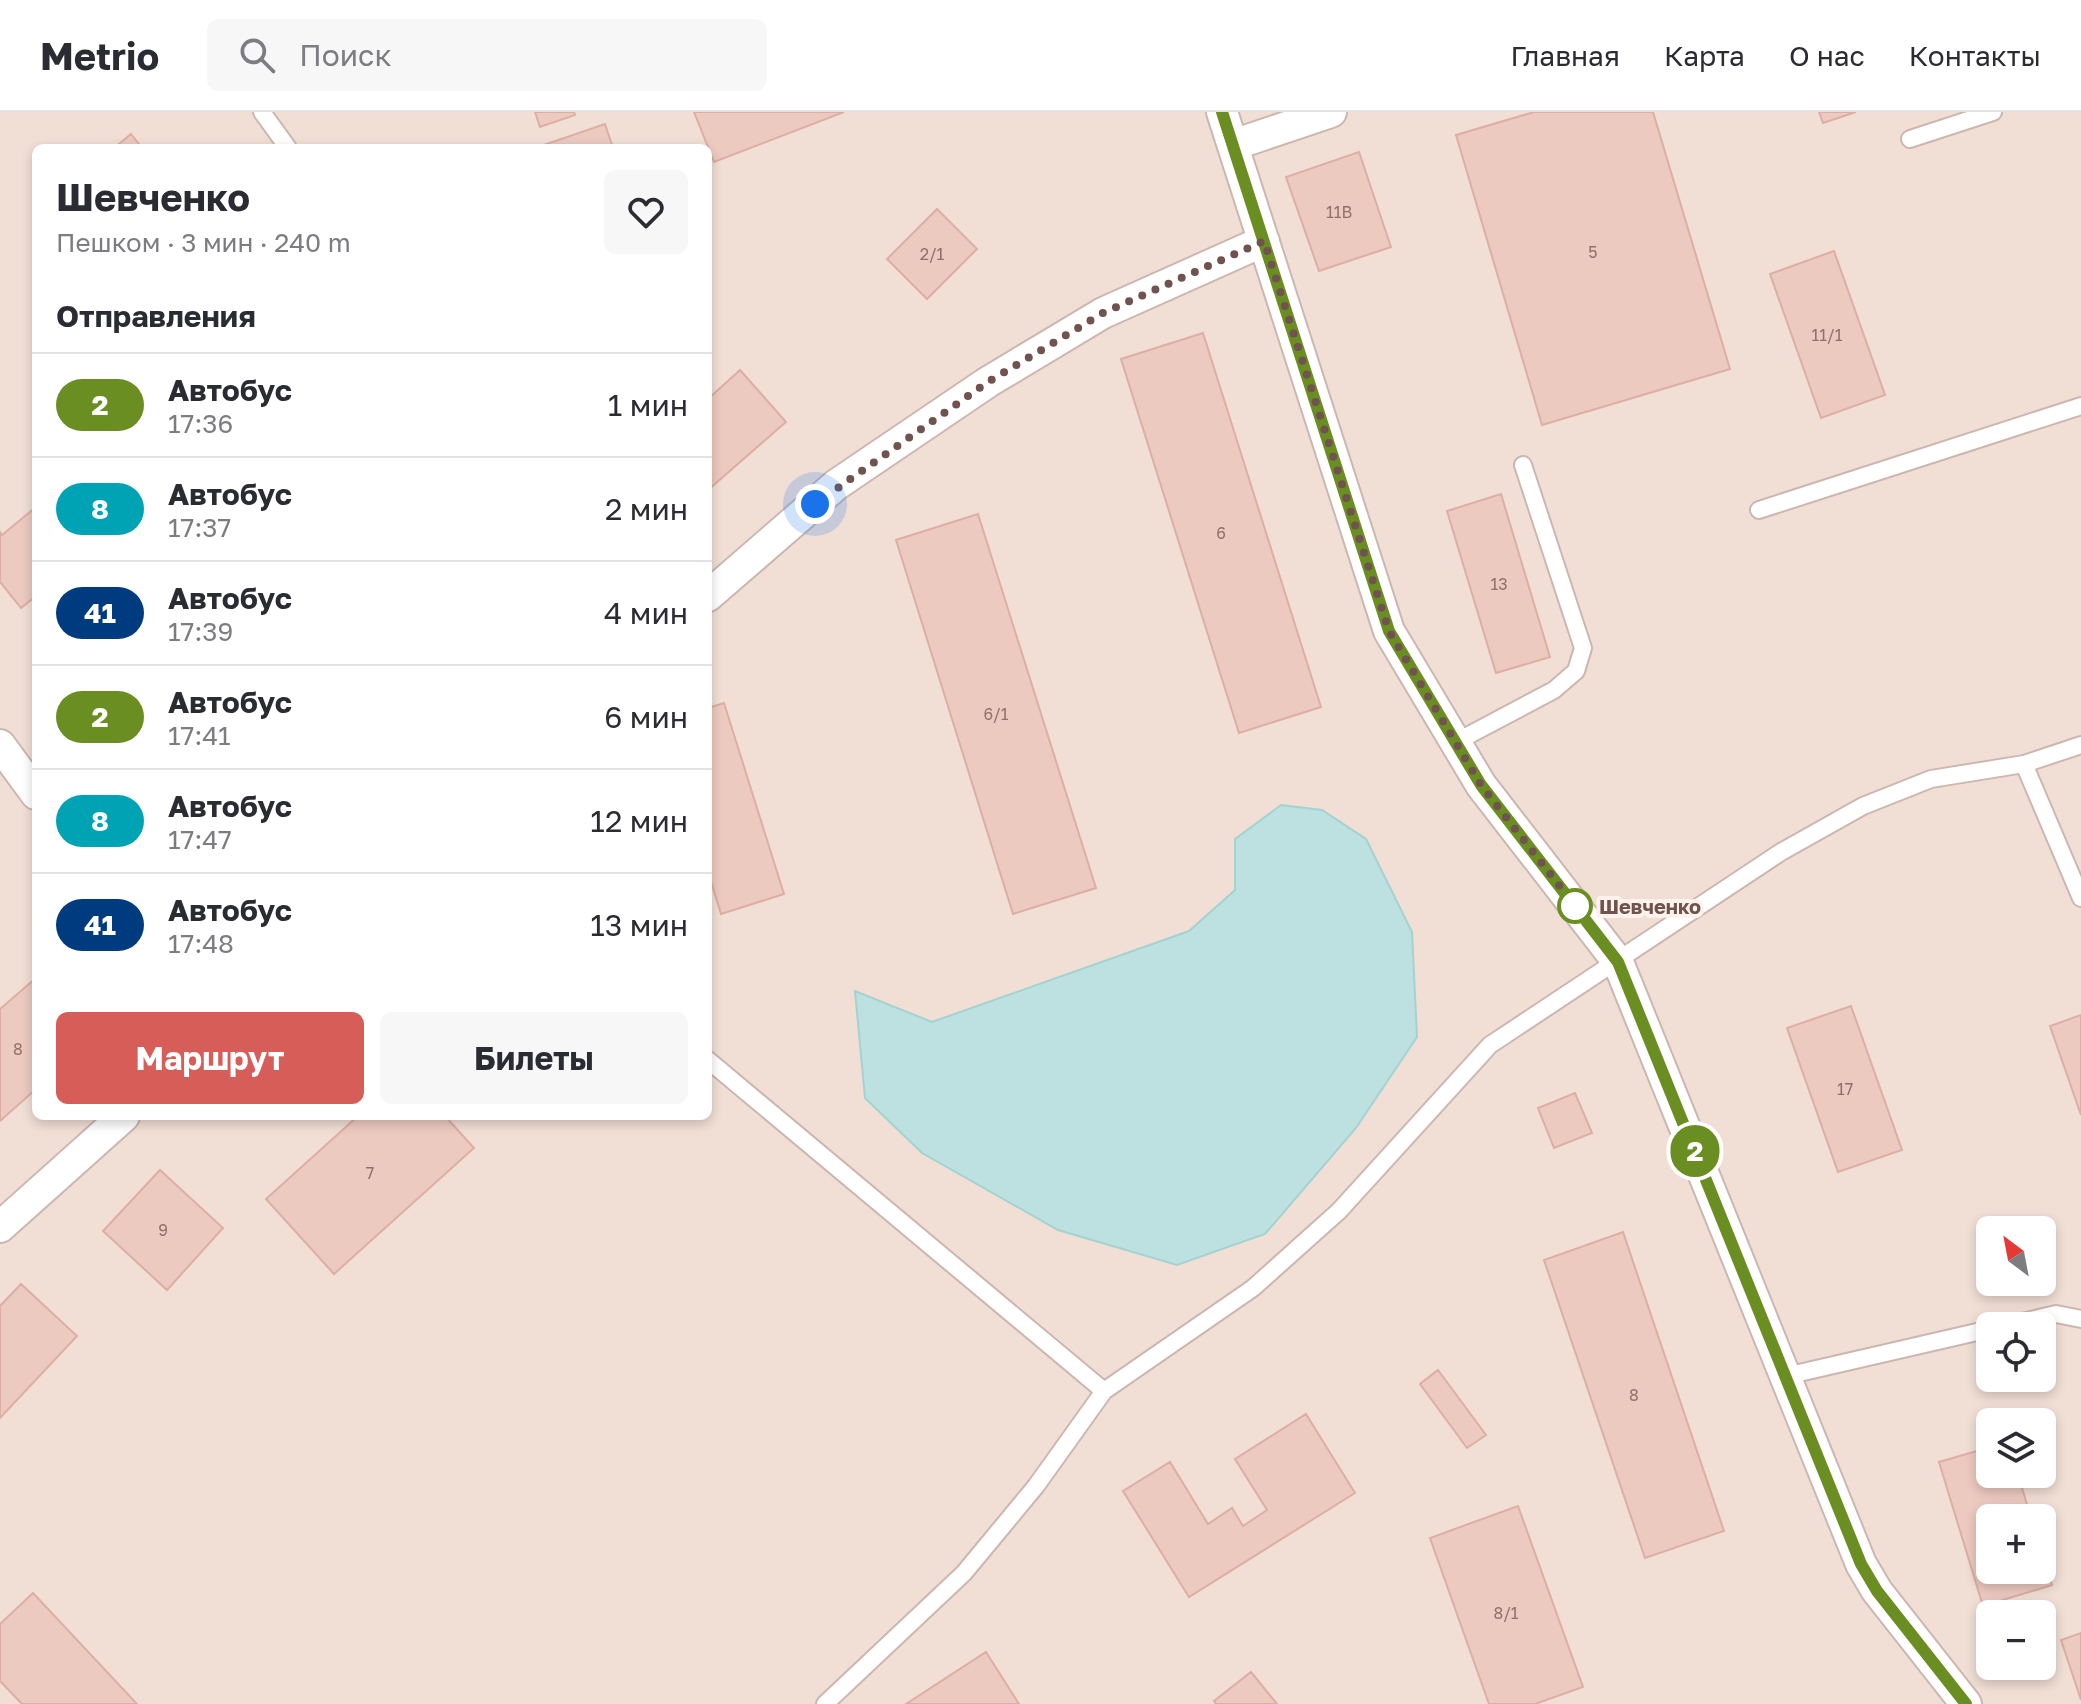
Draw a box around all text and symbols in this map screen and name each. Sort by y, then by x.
search box [207,19,767,91]
text: Metrio [40,33,159,78]
icon: search [235,33,279,77]
text: Поиск [299,37,392,73]
text: Главная [1510,39,1620,72]
text: Карта [1664,39,1745,72]
text: О нас [1789,39,1865,72]
text: Контакты [1909,39,2041,72]
button: heart [604,170,688,254]
text: Шевченко [56,174,250,219]
house number: 11В [1326,202,1352,222]
text: Пешком · 3 мин · 240 m [56,227,351,258]
house number: 5 [1588,242,1598,262]
house number: 2/1 [920,244,945,264]
text: Отправления [56,298,256,334]
house number: 11/1 [1812,325,1843,345]
text: Автобус [168,372,292,408]
text: 1 мин [608,387,688,423]
text: 2 [91,388,109,421]
text: 17:36 [168,408,233,439]
text: Автобус [168,476,292,512]
your location [795,484,835,524]
text: 2 мин [605,491,688,527]
text: 8 [91,492,109,525]
text: 17:37 [168,512,231,543]
house number: 6 [1216,523,1226,543]
house number: 13 [1490,574,1508,594]
text: Автобус [168,580,292,616]
text: 4 мин [604,595,688,631]
text: 41 [84,596,116,629]
text: 17:39 [168,616,233,647]
text: Автобус [168,684,292,720]
text: 6 мин [604,699,688,735]
text: 2 [91,700,109,733]
house number: 6/1 [983,704,1009,724]
text: 17:41 [168,720,231,751]
text: Автобус [168,788,292,824]
text: 12 мин [590,803,688,839]
text: 8 [91,804,109,837]
text: 17:47 [168,824,232,855]
marker: Шевченко [1558,889,1592,923]
text: Автобус [168,892,292,928]
place label: Шевченко [1599,894,1701,918]
text: 13 мин [590,907,688,943]
text: 41 [84,908,116,941]
text: 17:48 [168,928,234,959]
button: Маршрут [56,1012,364,1104]
button: Билеты [380,1012,688,1104]
house number: 8 [13,1039,23,1059]
house number: 17 [1837,1079,1853,1099]
line badge: 2 [1669,1125,1721,1177]
text: 2 [1686,1134,1704,1167]
house number: 7 [366,1163,374,1183]
north arrow [1976,1216,2056,1296]
map controls [1976,1216,2056,1680]
house number: 9 [158,1220,168,1240]
button: locate [1976,1312,2056,1392]
house number: 8 [1629,1385,1639,1405]
button: layers [1976,1408,2056,1488]
button: + [1976,1504,2056,1584]
button: − [1976,1600,2056,1680]
house number: 8/1 [1493,1603,1519,1623]

